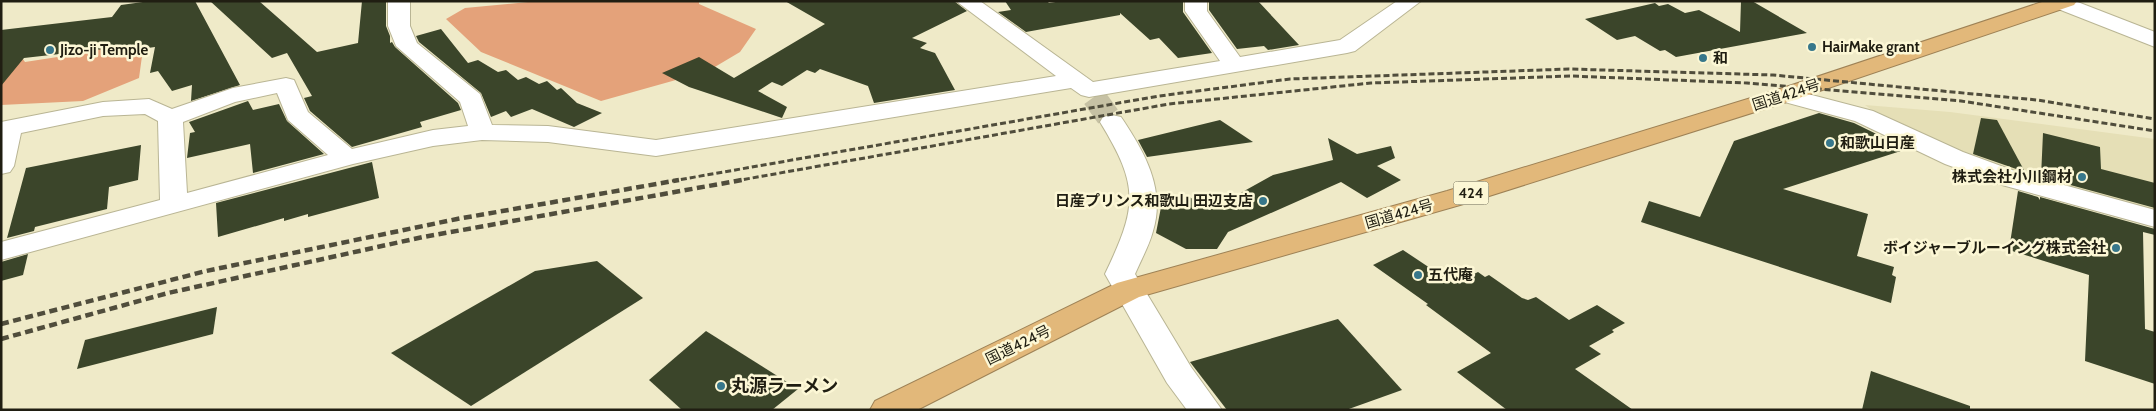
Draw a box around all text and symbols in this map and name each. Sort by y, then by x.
place label: HairMake grant [1822,38,1920,56]
place label: Jizo-ji Temple [59,41,148,59]
marker: HairMake grant [1806,41,1818,53]
marker: Jizo-ji Temple [44,44,56,56]
place label: 和 [1713,49,1728,67]
marker: 和 [1697,52,1709,64]
street label: 国道424号 [1750,76,1822,114]
place label: 和歌山日産 [1840,134,1915,152]
marker: 和歌山日産 [1824,137,1836,149]
place label: 株式会社小川鋼材 [1952,168,2072,186]
marker: 株式会社小川鋼材 [2076,171,2088,183]
road number: 424 [1454,182,1488,204]
place label: 日産プリンス和歌山 田辺支店 [1055,192,1253,210]
marker: 日産プリンス和歌山 田辺支店 [1257,195,1269,207]
street label: 国道424号 [1363,196,1435,232]
place label: ボイジャーブルーイング株式会社 [1883,239,2106,257]
marker: ボイジャーブルーイング株式会社 [2110,242,2122,254]
place label: 五代庵 [1428,266,1473,284]
marker: 五代庵 [1412,269,1424,281]
street label: 国道424号 [983,322,1053,368]
place label: 丸源ラーメン [731,375,838,397]
marker: 丸源ラーメン [715,380,727,392]

